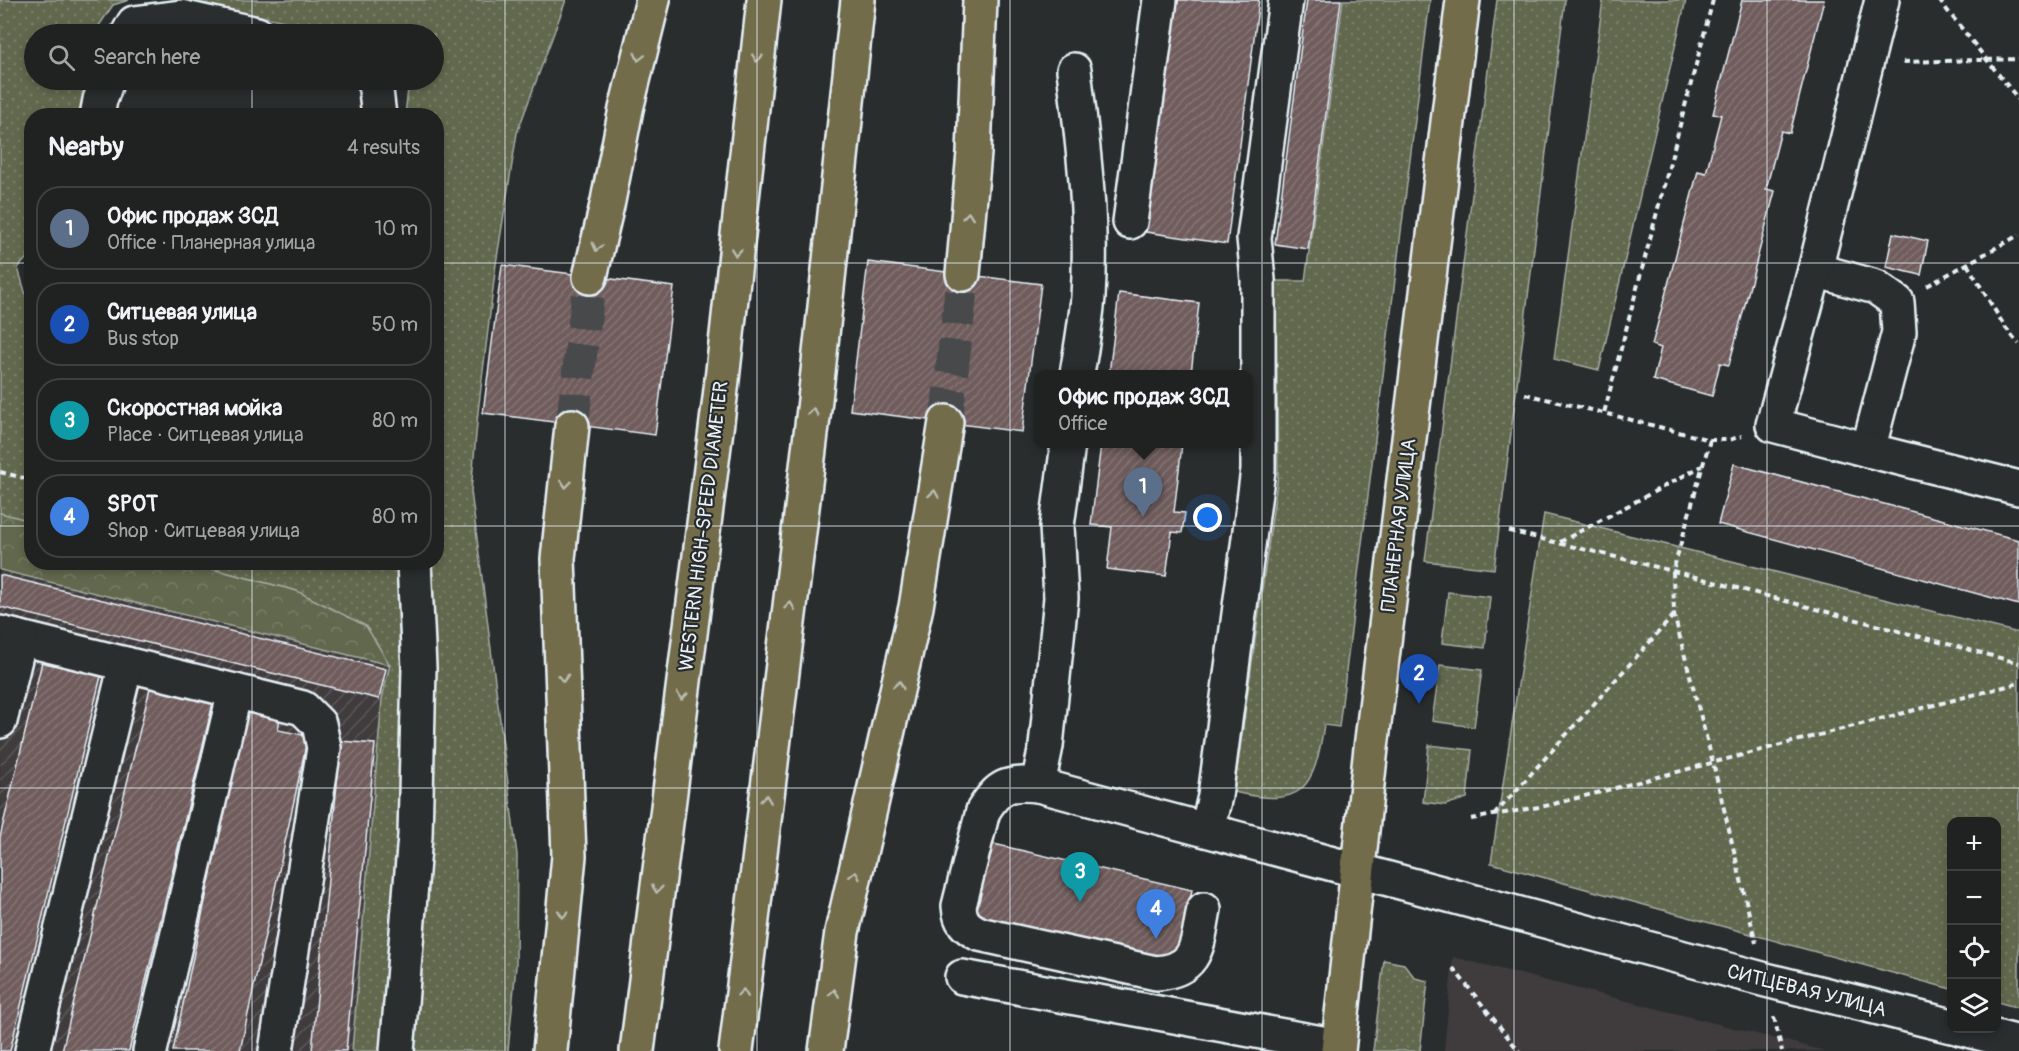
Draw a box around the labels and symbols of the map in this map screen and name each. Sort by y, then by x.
one-way arrow [634,51,646,62]
one-way arrow [751,54,764,63]
one-way arrow [961,211,974,220]
one-way arrow [591,242,604,252]
one-way arrow [730,247,743,257]
street label: WESTERN HIGH-SPEED DIAMETER [673,380,734,672]
one-way arrow [807,408,819,417]
street label: ПЛАНЕРНАЯ УЛИЦА [1375,437,1422,613]
pin: 1 [1124,468,1162,517]
one-way arrow [560,479,573,488]
one-way arrow [928,489,940,498]
your location [1193,503,1222,532]
one-way arrow [783,601,796,610]
pin: 2 [1400,654,1438,704]
one-way arrow [556,674,569,683]
one-way arrow [891,680,904,690]
one-way arrow [676,691,688,700]
one-way arrow [760,795,772,804]
pin: 3 [1060,852,1100,902]
one-way arrow [848,871,861,881]
one-way arrow [651,885,664,894]
pin: 4 [1136,890,1176,939]
one-way arrow [557,910,570,919]
street label: СИТЦЕВАЯ УЛИЦА [1725,959,1889,1022]
one-way arrow [736,988,749,998]
one-way arrow [827,988,840,998]

